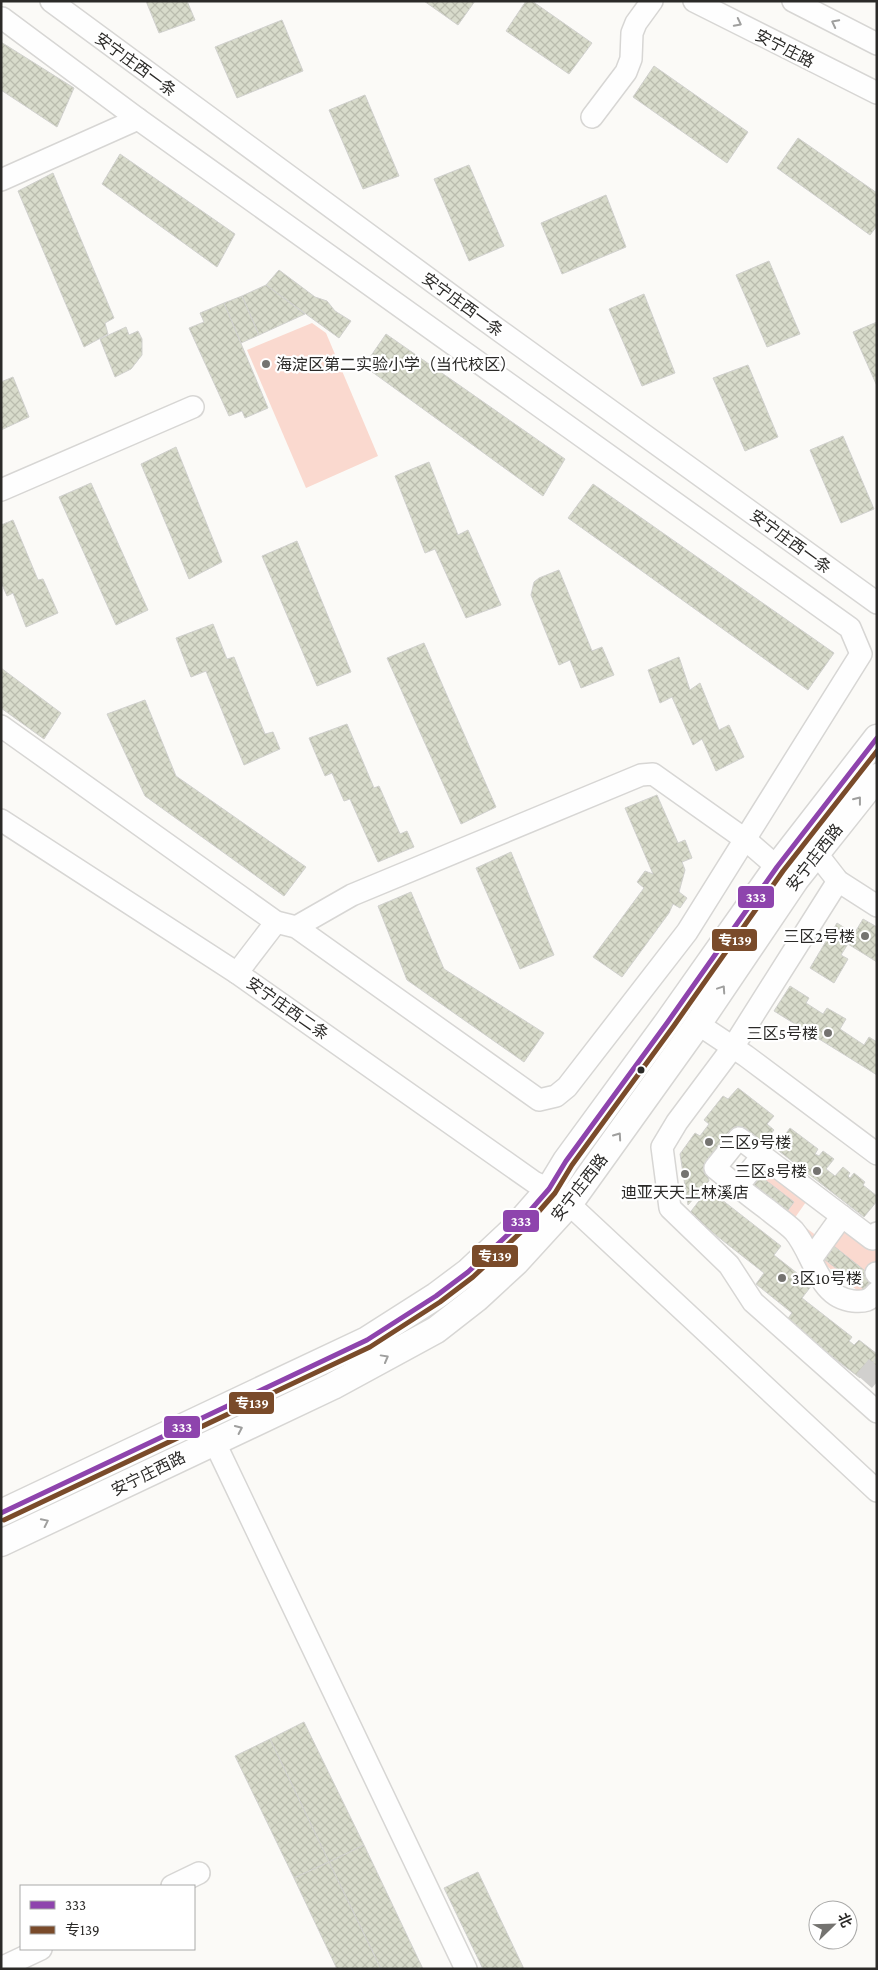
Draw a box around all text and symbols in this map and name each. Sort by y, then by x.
one-way arrow [732,17,741,27]
one-way arrow [831,19,840,29]
street label: 安宁庄路 [752,26,817,71]
street label: 安宁庄西一条 [92,29,180,99]
street label: 安宁庄西一条 [419,269,507,339]
place label: 海淀区第二实验小学（当代校区） [276,356,516,373]
marker: 海淀区第二实验小学（当代校区） [260,358,272,370]
street label: 安宁庄西一条 [747,506,835,576]
one-way arrow [852,797,861,806]
street label: 安宁庄西路 [783,821,846,894]
line badge: 333 [737,885,775,909]
text: 333 [746,889,766,905]
line badge: 专139 [711,928,758,952]
place label: 三区2号楼 [783,928,855,945]
marker: 三区2号楼 [859,930,871,942]
text: 专139 [718,932,752,948]
street label: 安宁庄西二条 [244,974,332,1043]
one-way arrow [716,985,725,994]
place label: 三区5号楼 [746,1025,818,1042]
marker: 三区5号楼 [822,1027,834,1039]
unlabelled marker [636,1065,646,1075]
one-way arrow [612,1132,621,1142]
place label: 三区9号楼 [719,1134,791,1151]
marker: 三区9号楼 [703,1136,715,1148]
street label: 安宁庄西路 [548,1151,611,1224]
place label: 三区8号楼 [734,1163,807,1180]
marker: 三区8号楼 [811,1165,823,1177]
marker: 迪亚天天上林溪店 [679,1168,691,1180]
place label: 迪亚天天上林溪店 [621,1184,749,1201]
line badge: 333 [502,1209,540,1233]
text: 333 [511,1213,531,1229]
line badge: 专139 [471,1244,519,1268]
text: 专139 [478,1248,512,1264]
place label: 3区10号楼 [792,1270,862,1287]
marker: 3区10号楼 [776,1272,788,1284]
one-way arrow [380,1354,389,1364]
line badge: 专139 [228,1391,275,1415]
text: 专139 [235,1395,269,1411]
line badge: 333 [163,1415,201,1439]
text: 333 [172,1419,192,1435]
one-way arrow [234,1425,243,1436]
street label: 安宁庄西路 [109,1448,188,1499]
one-way arrow [40,1518,49,1528]
legend [20,1885,195,1950]
text: 333 [65,1897,86,1913]
north arrow [808,1900,858,1950]
text: 北 [835,1910,855,1929]
text: 专139 [65,1922,100,1938]

